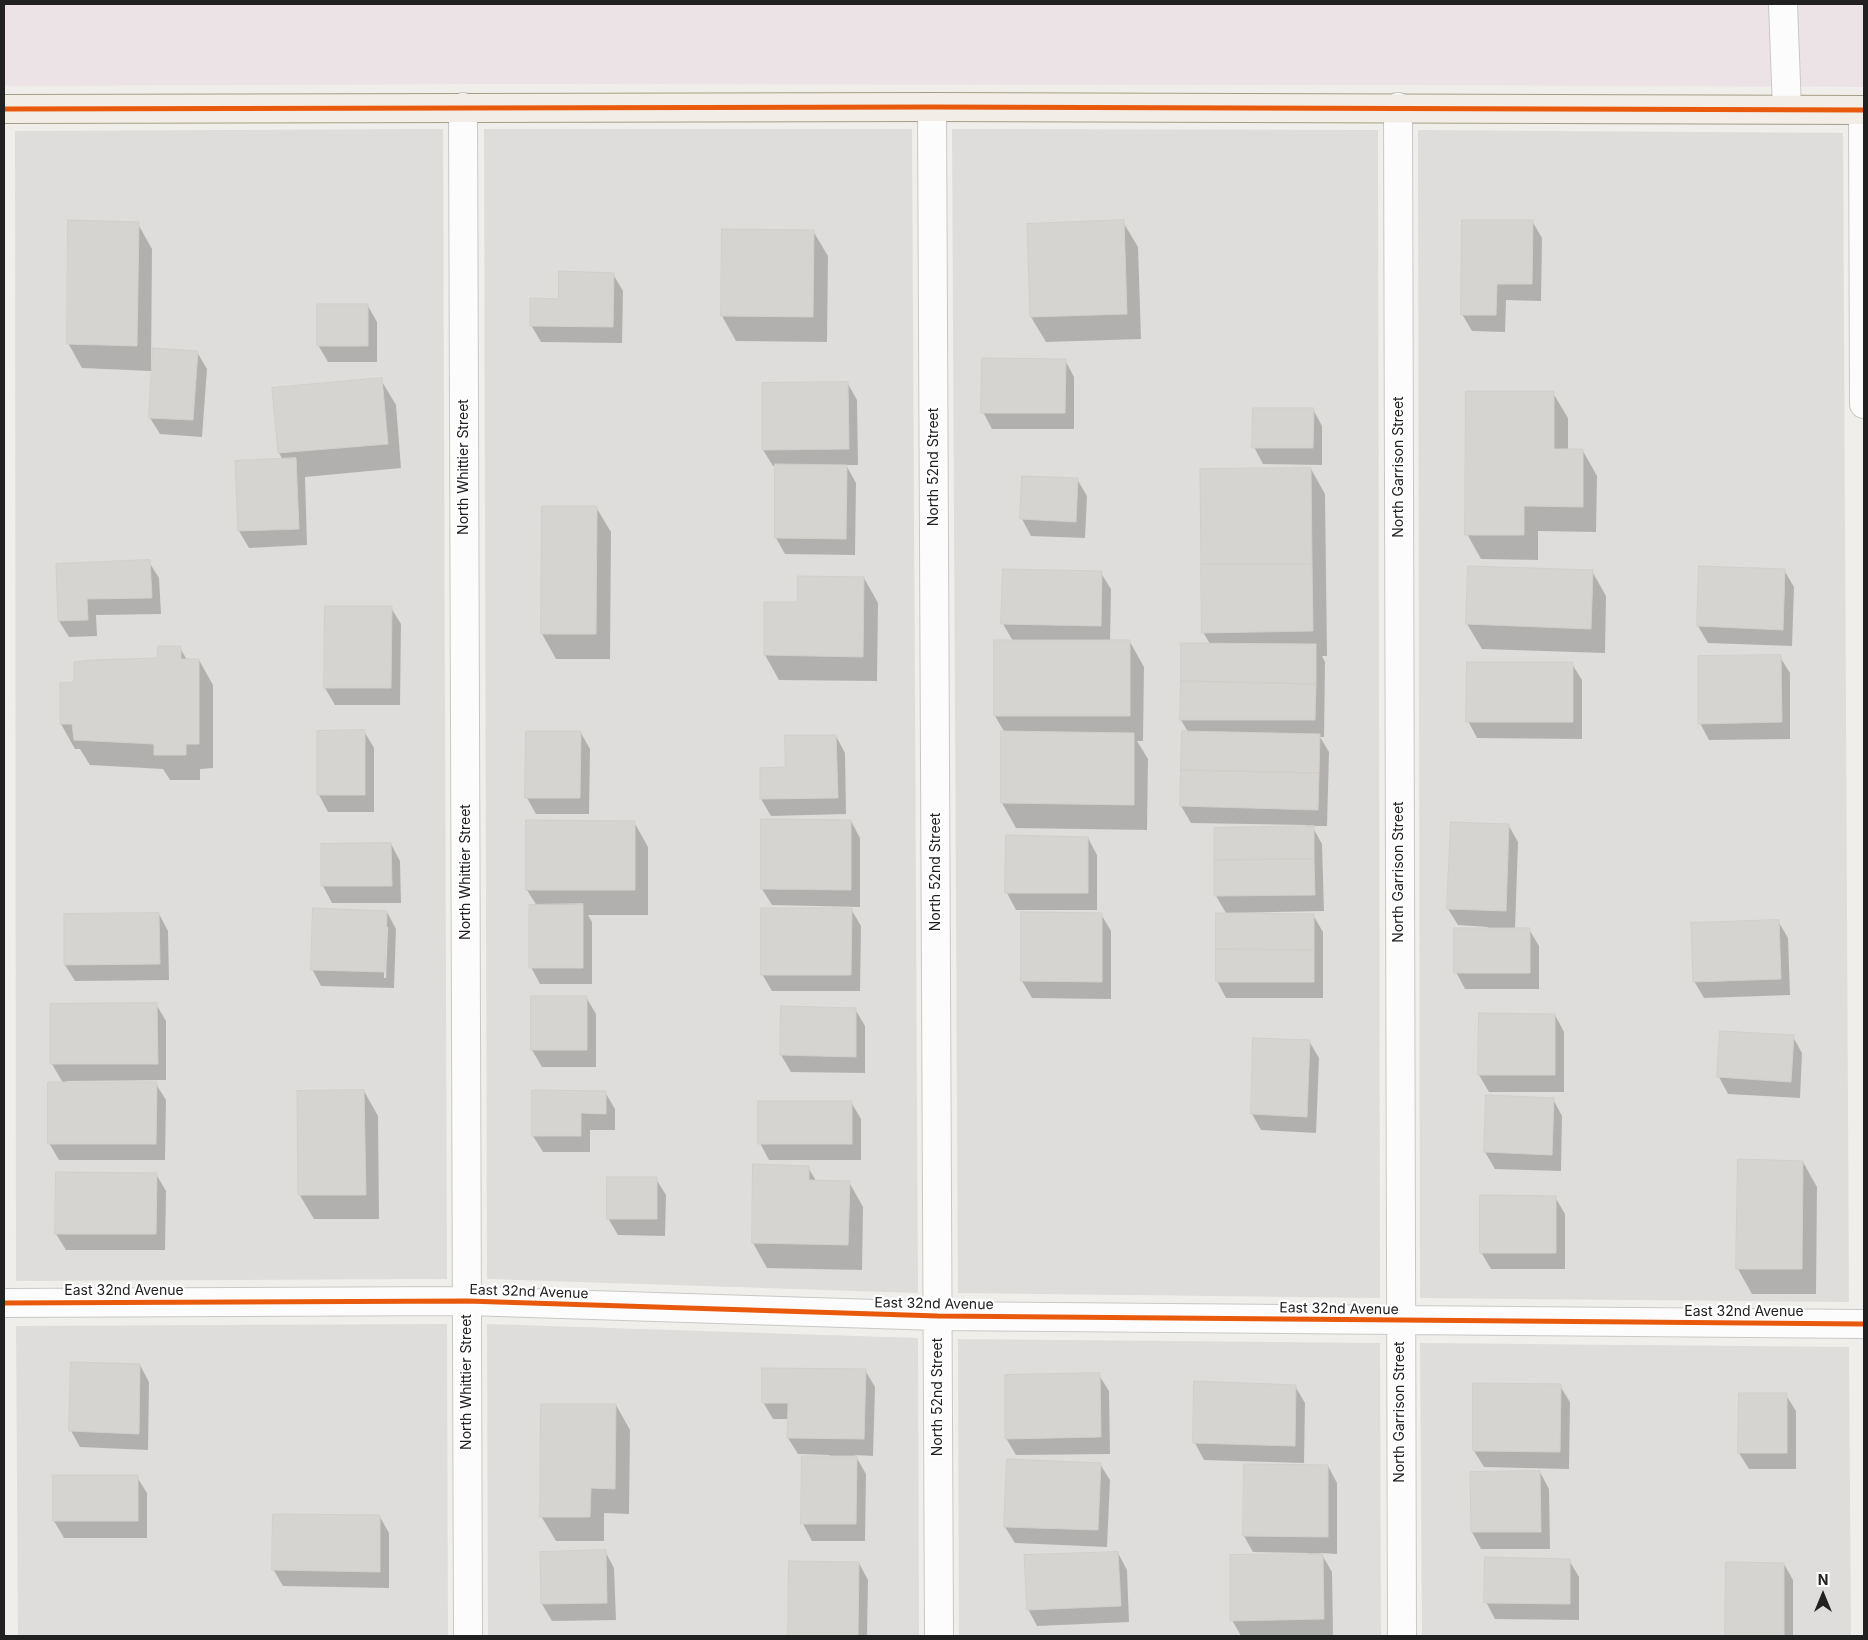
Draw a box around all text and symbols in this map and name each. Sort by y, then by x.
street label: North Garrison Street [1391,396,1407,538]
street label: North Whittier Street [456,399,472,535]
street label: North 52nd Street [926,408,942,526]
street label: North Garrison Street [1391,801,1407,943]
street label: North Whittier Street [458,804,474,940]
street label: North 52nd Street [928,813,944,931]
street label: East 32nd Avenue [469,1282,589,1302]
street label: East 32nd Avenue [64,1283,184,1299]
street label: East 32nd Avenue [874,1295,994,1313]
street label: East 32nd Avenue [1279,1300,1399,1318]
street label: East 32nd Avenue [1684,1304,1804,1320]
street label: North Whittier Street [459,1314,475,1450]
street label: North 52nd Street [930,1338,946,1456]
street label: North Garrison Street [1392,1341,1408,1483]
north arrow [1798,1570,1848,1620]
text: N [1818,1571,1828,1588]

